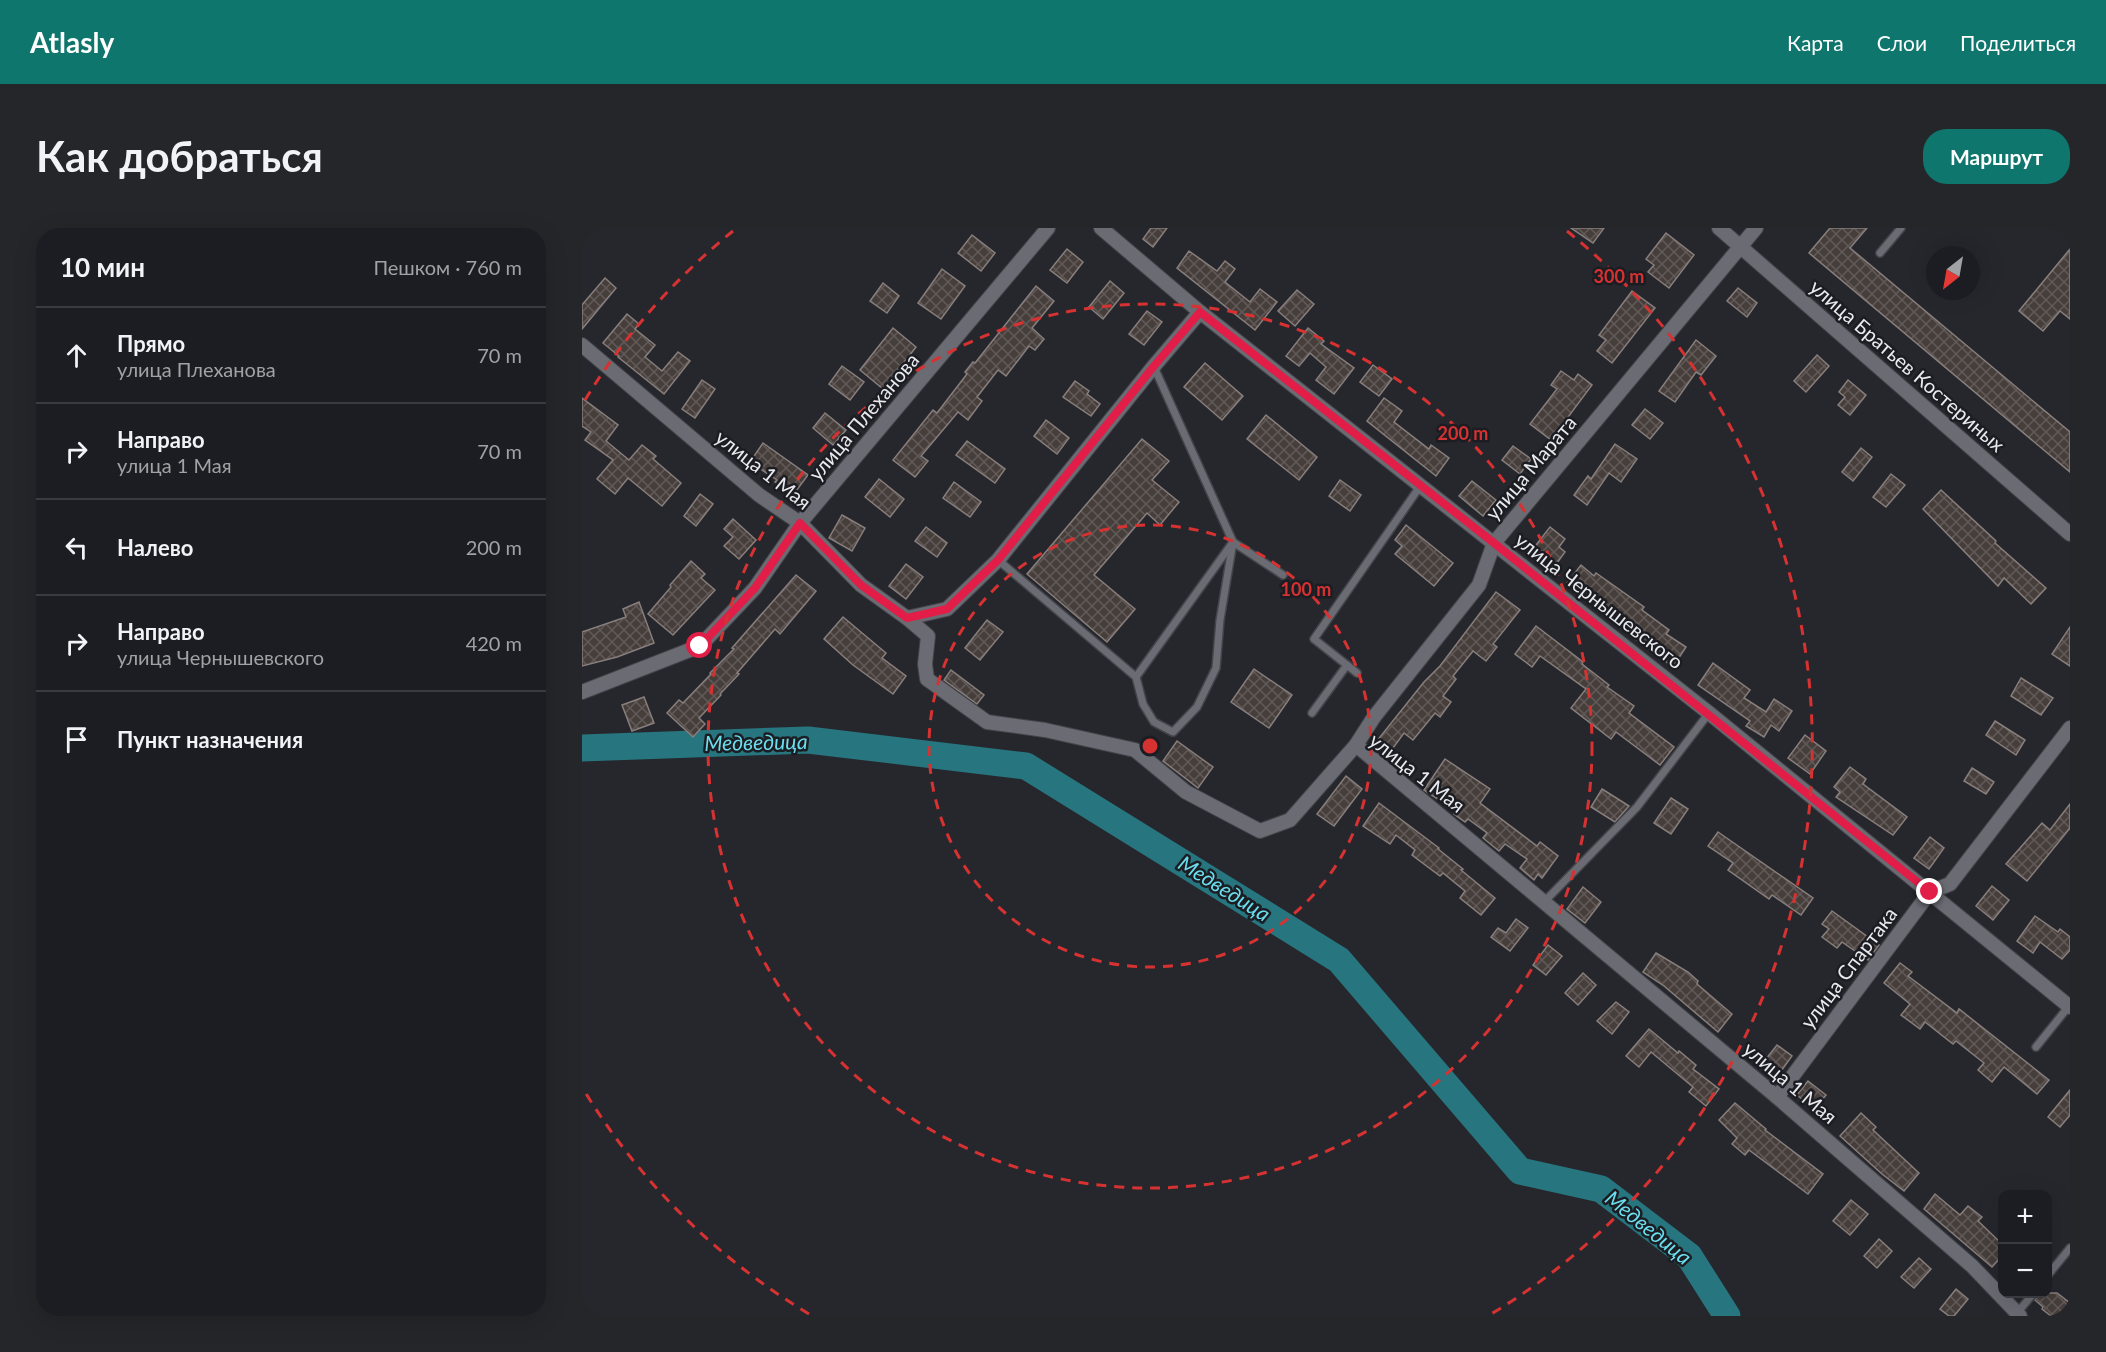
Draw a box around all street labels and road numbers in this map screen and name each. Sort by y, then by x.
street label: улица Братьев Костериных [1805,274,2010,456]
street label: улица Плеханова [803,348,923,485]
street label: улица Марата [1480,410,1581,524]
street label: улица 1 Мая [711,424,816,514]
street label: улица Чернышевского [1511,527,1689,673]
street label: улица 1 Мая [1365,727,1470,817]
street label: улица Спартака [1795,902,1902,1033]
street label: улица 1 Мая [1739,1036,1842,1128]

